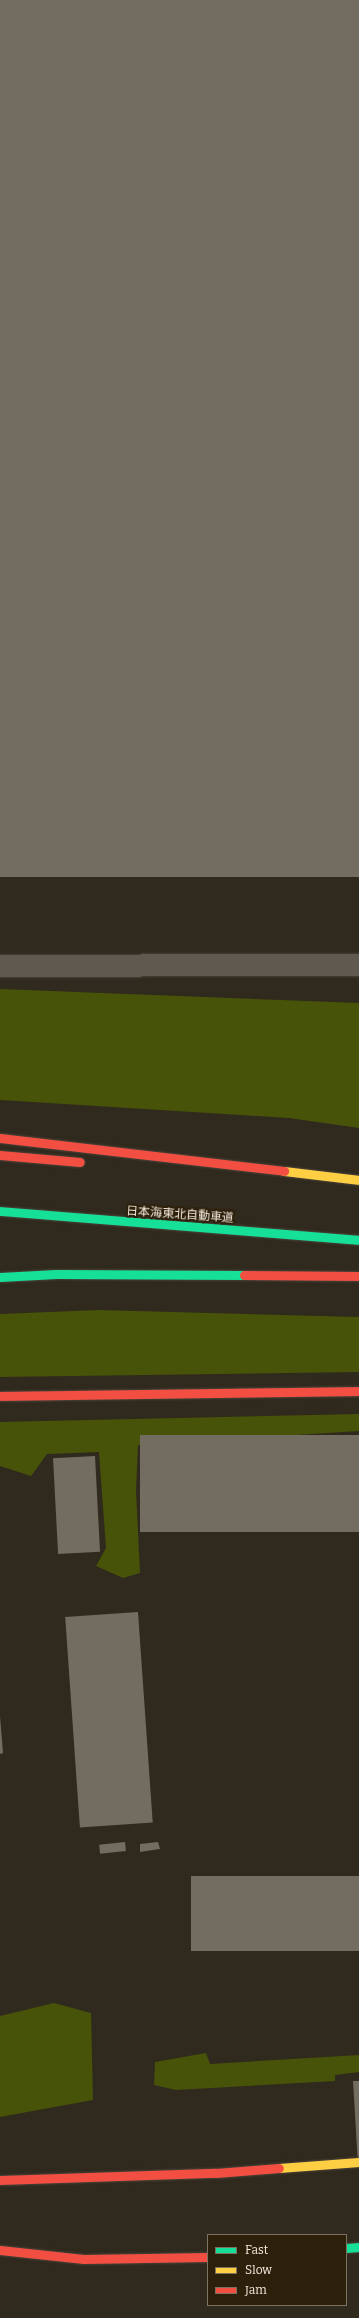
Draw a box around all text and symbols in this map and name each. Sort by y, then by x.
street label: 日本海東北自動車道 [126,1204,234,1226]
legend [207,2234,347,2306]
text: Fast [245,2243,268,2257]
text: Slow [245,2263,272,2277]
text: Jam [245,2283,267,2297]

